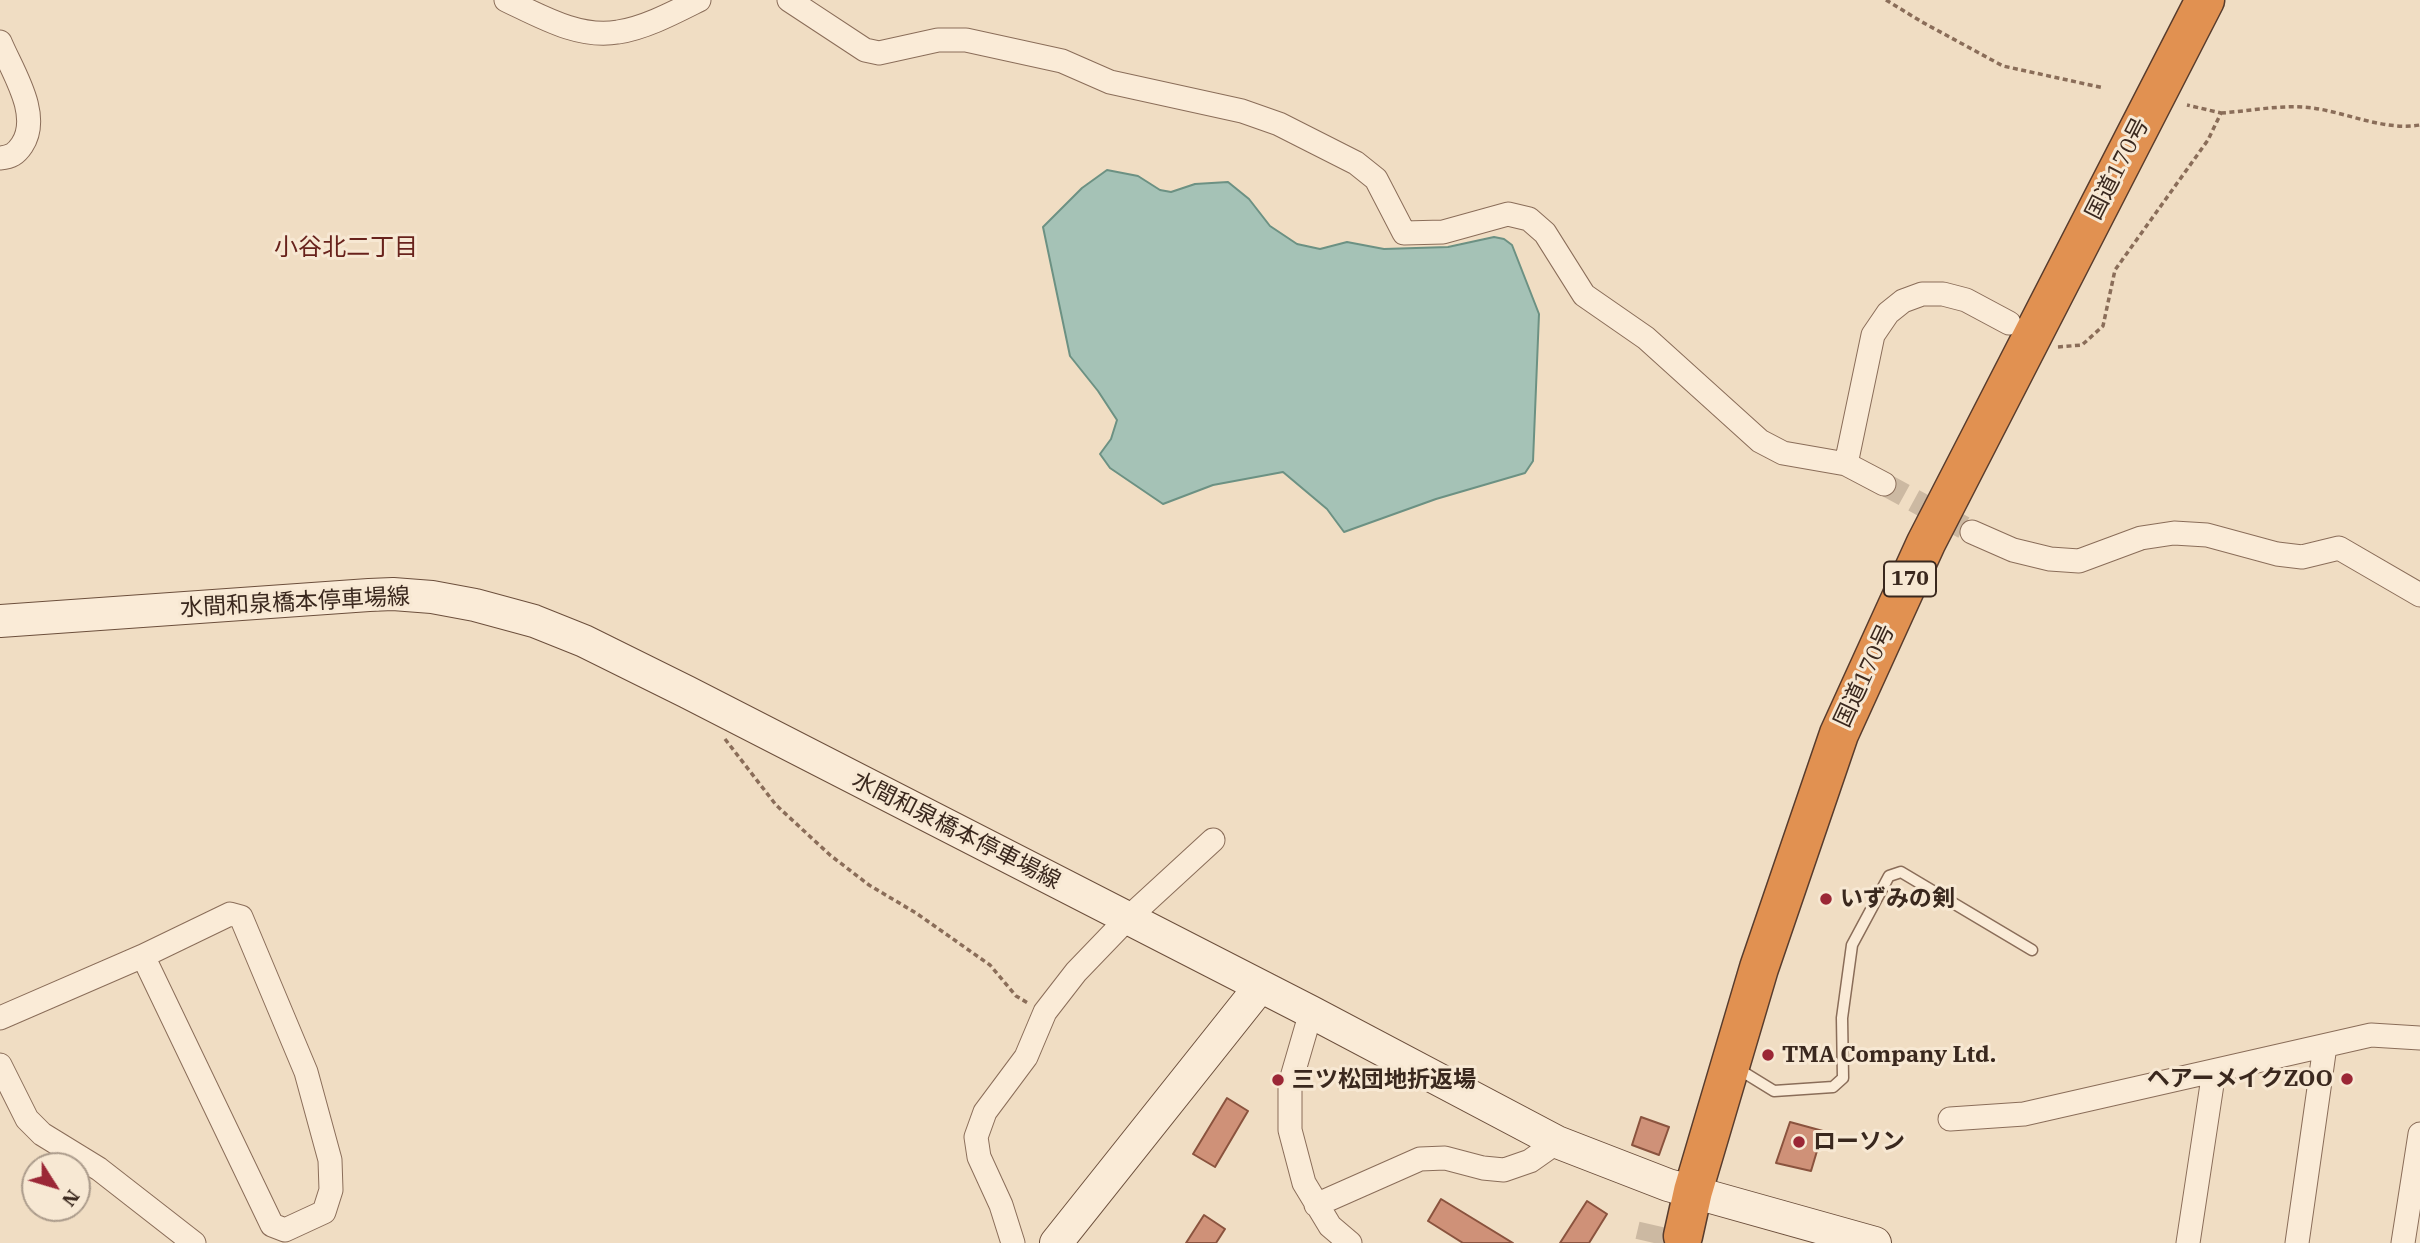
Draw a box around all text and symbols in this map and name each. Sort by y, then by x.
street label: 国道170号 [2081,114,2155,224]
district label: 小谷北二丁目 [274,234,418,262]
road number: 170 [1884,562,1936,596]
street label: 水間和泉橋本停車場線 [179,583,411,623]
street label: 国道170号 [1829,620,1901,732]
street label: 水間和泉橋本停車場線 [847,766,1065,896]
place label: いずみの剣 [1840,885,1955,913]
marker: いずみの剣 [1818,891,1834,907]
place label: TMA Company Ltd. [1782,1041,1996,1069]
marker: TMA Company Ltd. [1760,1047,1776,1063]
place label: ヘアーメイクZOO [2147,1065,2333,1093]
place label: 三ツ松団地折返場 [1292,1066,1476,1094]
marker: ヘアーメイクZOO [2339,1071,2355,1087]
marker: 三ツ松団地折返場 [1270,1072,1286,1088]
place label: ローソン [1813,1128,1905,1156]
marker: ローソン [1791,1134,1807,1150]
north arrow [21,1152,91,1222]
text: N [57,1185,85,1212]

